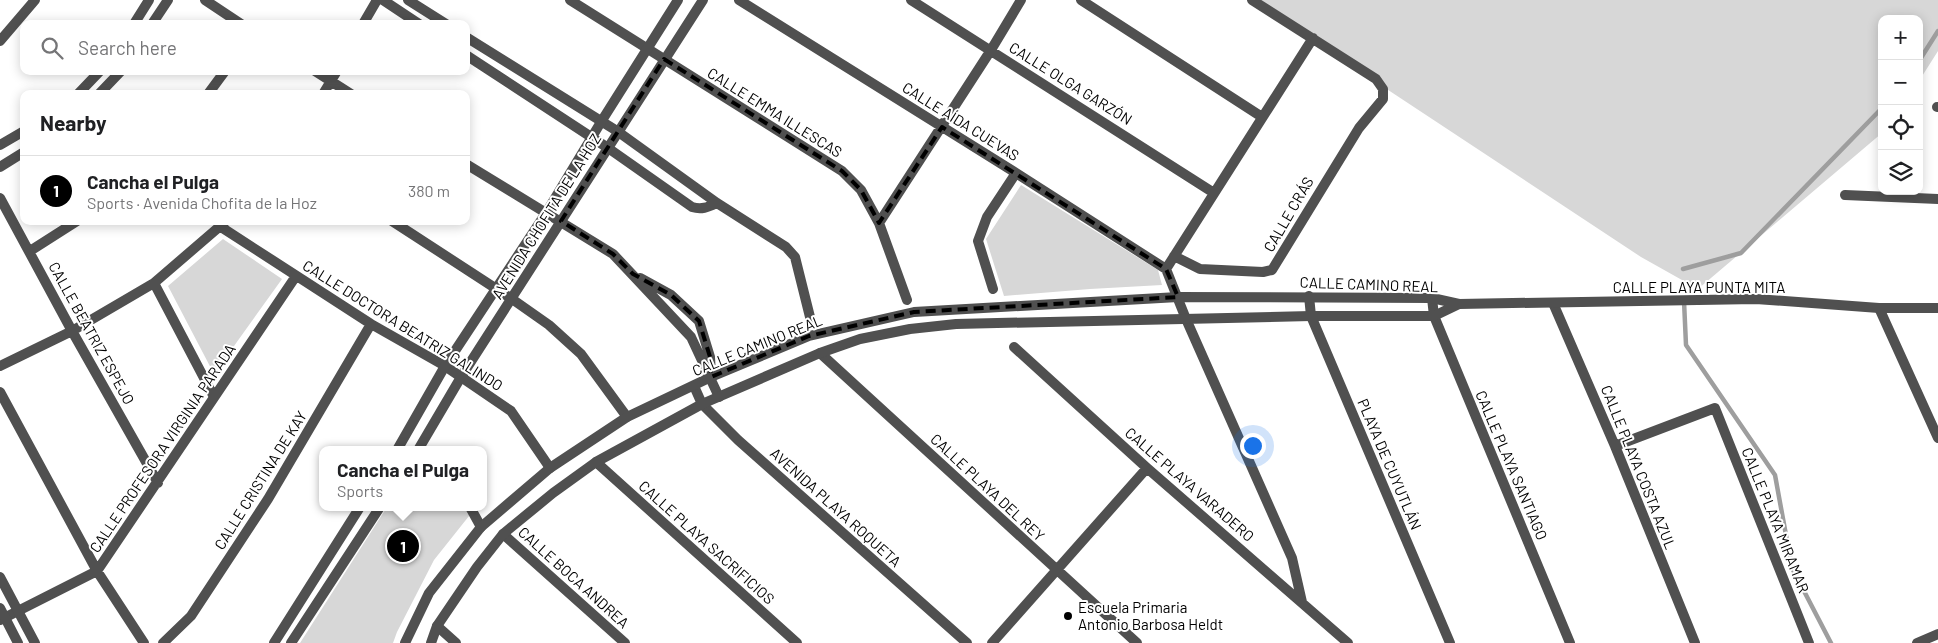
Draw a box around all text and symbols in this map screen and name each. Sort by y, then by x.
map controls [1878,15,1923,195]
button: + [1878,15,1923,60]
search box [20,20,470,75]
icon: search [38,34,66,62]
text: Search here [78,36,177,59]
street label: CALLE OLGA GARZÓN [1006,38,1136,128]
button: − [1878,60,1923,105]
street label: CALLE EMMA ILLESCAS [704,63,846,161]
street label: CALLE AÍDA CUEVAS [899,78,1023,164]
button: locate [1878,105,1923,150]
text: Nearby [40,110,106,135]
street label: AVENIDA CHOFITA DE LA HOZ [488,130,604,302]
button: layers [1878,150,1923,195]
text: Cancha el Pulga [87,170,219,193]
street label: CALLE CRÁS [1259,173,1317,255]
text: 1 [53,181,59,200]
text: 380 m [408,181,450,200]
text: Sports · Avenida Chofita de la Hoz [87,193,317,212]
street label: CALLE DOCTORA BEATRIZ GALINDO [300,256,506,394]
street label: CALLE BEATRIZ ESPEJO [45,259,139,407]
street label: CALLE CAMINO REAL [1299,273,1439,295]
street label: CALLE PLAYA PUNTA MITA [1613,278,1785,296]
street label: CALLE CAMINO REAL [689,311,825,379]
street label: CALLE PROFESORA VIRGINIA PARADA [85,340,239,556]
street label: CALLE PLAYA COSTA AZUL [1598,382,1680,552]
street label: CALLE PLAYA SANTIAGO [1472,388,1552,542]
street label: PLAYA DE CUYUTLÁN [1354,396,1426,532]
street label: CALLE CRISTINA DE KAY [210,407,310,553]
street label: CALLE PLAYA VARADERO [1122,423,1258,545]
street label: CALLE PLAYA DEL REY [927,429,1049,545]
your location [1240,433,1266,459]
street label: AVENIDA PLAYA ROQUETA [767,444,905,570]
street label: CALLE PLAYA MIRAMAR [1739,445,1813,595]
popup [319,446,487,511]
text: Cancha el Pulga [337,458,469,481]
street label: CALLE PLAYA SACRIFICIOS [636,476,778,608]
text: Sports [337,481,383,500]
street label: CALLE BOCA ANDREA [515,523,633,631]
pin: 1 [387,527,419,565]
place label: Escuela Primaria Antonio Barbosa Heldt [1078,598,1223,633]
marker: Escuela Primaria Antonio Barbosa Heldt [1062,610,1074,622]

